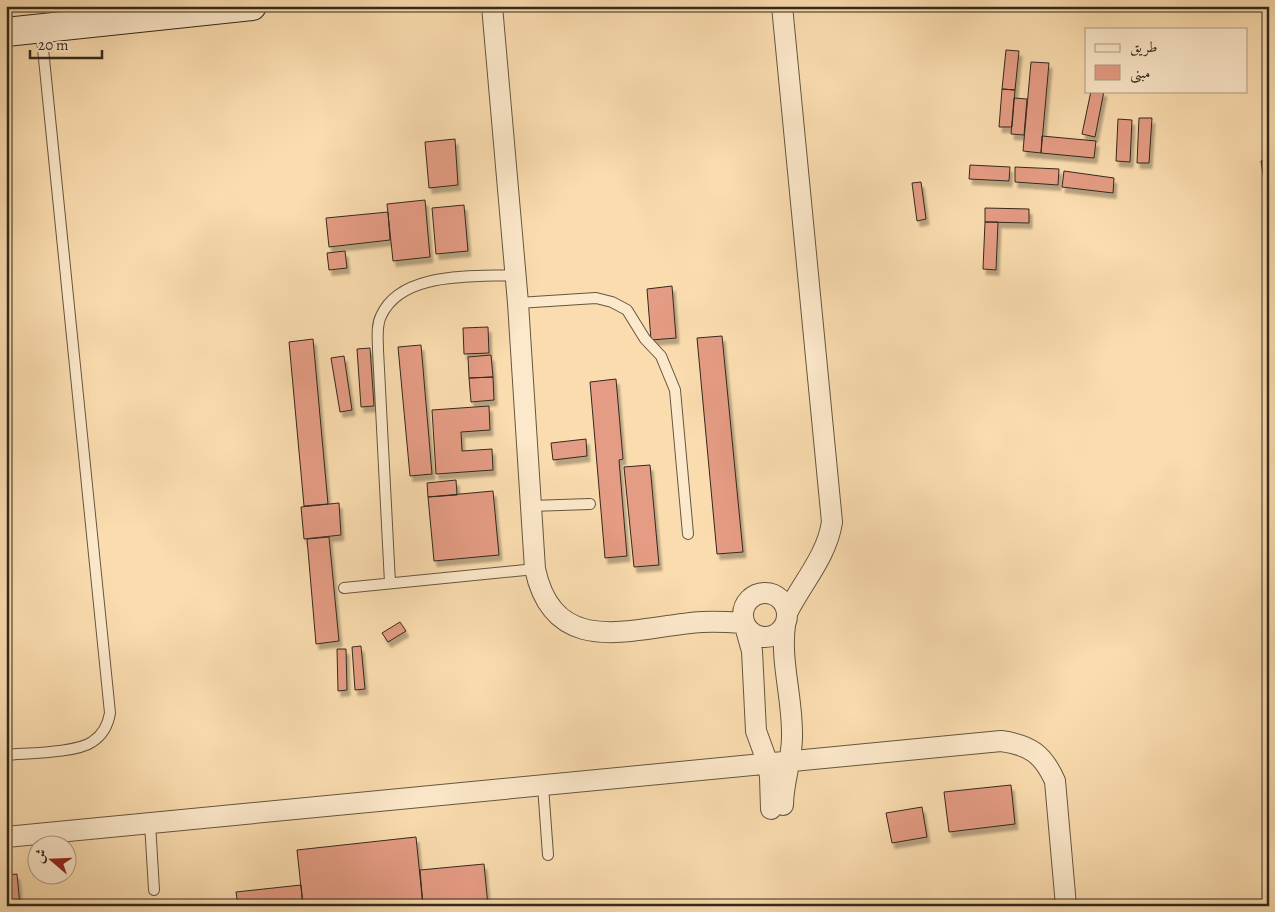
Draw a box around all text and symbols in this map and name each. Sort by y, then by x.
scale bar [30,28,102,60]
legend [1085,28,1248,92]
text: 20 m [38,35,69,55]
text: طريق [1130,37,1157,57]
text: مبنى [1130,63,1150,84]
north arrow [28,834,78,884]
text: ش [29,846,51,866]

